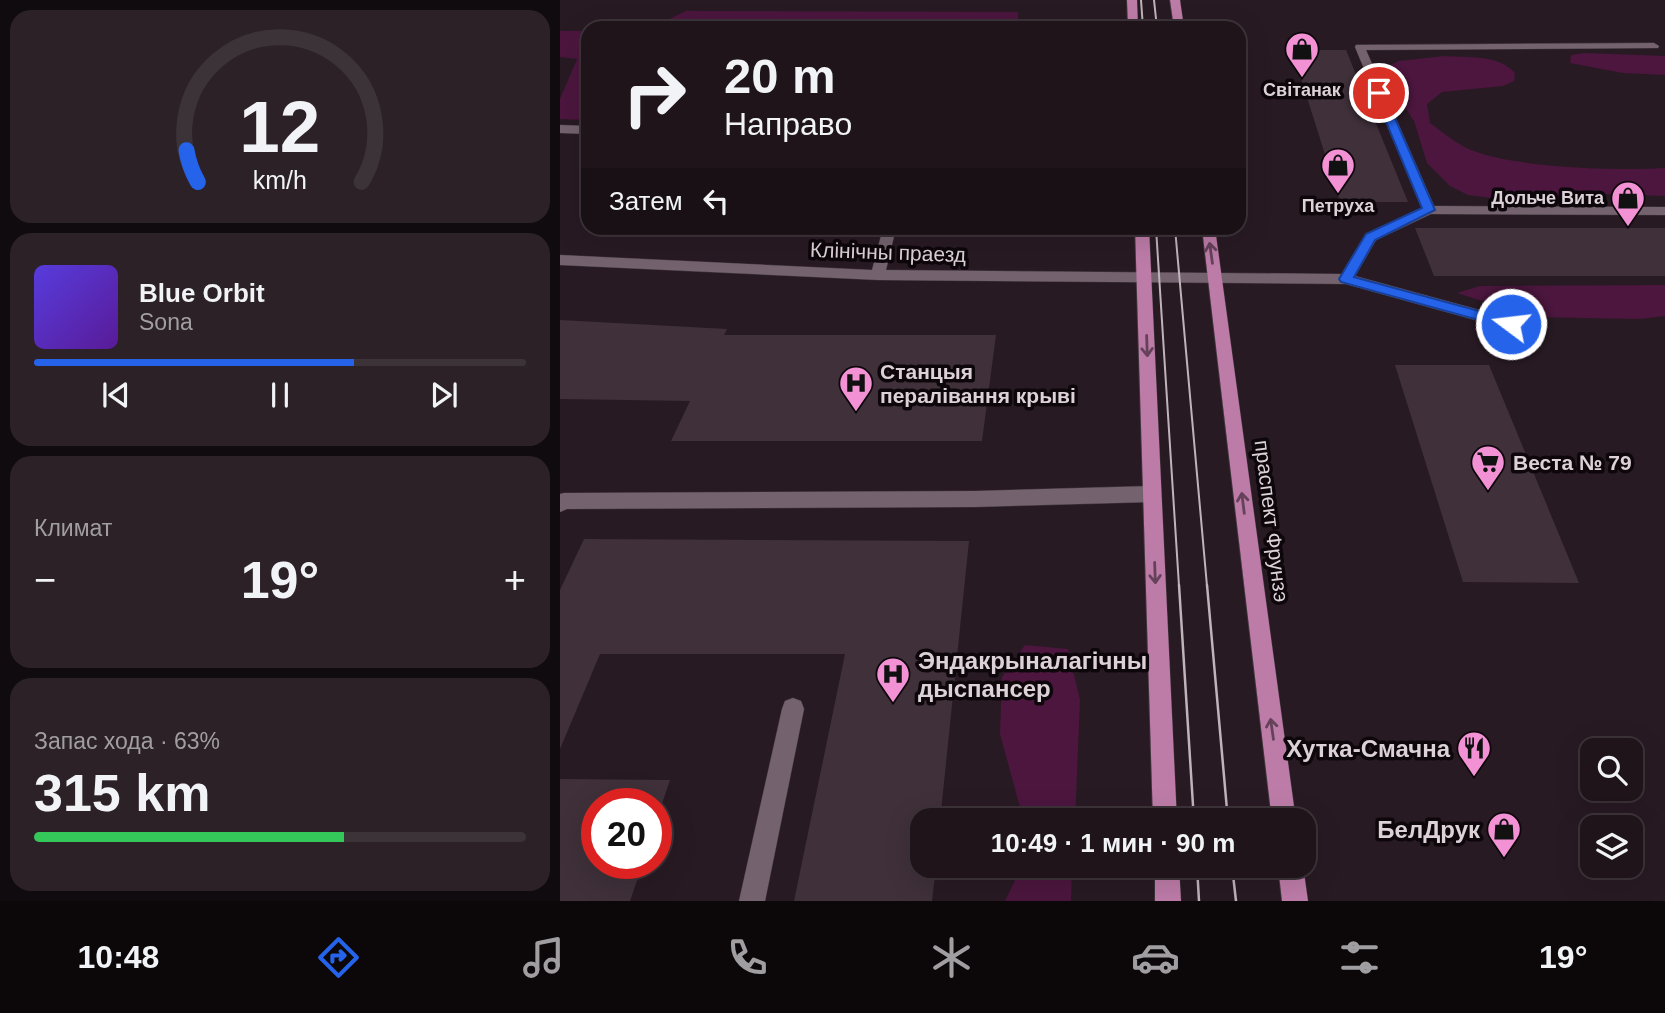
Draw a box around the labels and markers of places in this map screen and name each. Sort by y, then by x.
shop icon: Світанак [1283,30,1321,79]
pin [1349,63,1409,123]
place label: Світанак [1263,80,1342,100]
shop icon: Петруха [1319,146,1357,195]
shop icon: Дольче Вита [1609,179,1647,228]
place label: Дольче Вита [1491,188,1605,208]
place label: Петруха [1302,196,1375,216]
place label: Станцыя пералівання крыві [880,360,1076,407]
hospital icon: Станцыя пералівання крыві [837,364,875,413]
supermarket icon: Веста № 79 [1469,443,1507,492]
place label: Веста № 79 [1513,451,1632,474]
place label: Эндакрыналагічны дыспансер [918,647,1147,702]
hospital icon: Эндакрыналагічны дыспансер [874,655,912,704]
restaurant icon: Хутка-Смачна [1455,729,1493,778]
place label: Хутка-Смачна [1286,735,1451,762]
shop icon: БелДрук [1485,810,1523,859]
place label: БелДрук [1377,816,1481,843]

